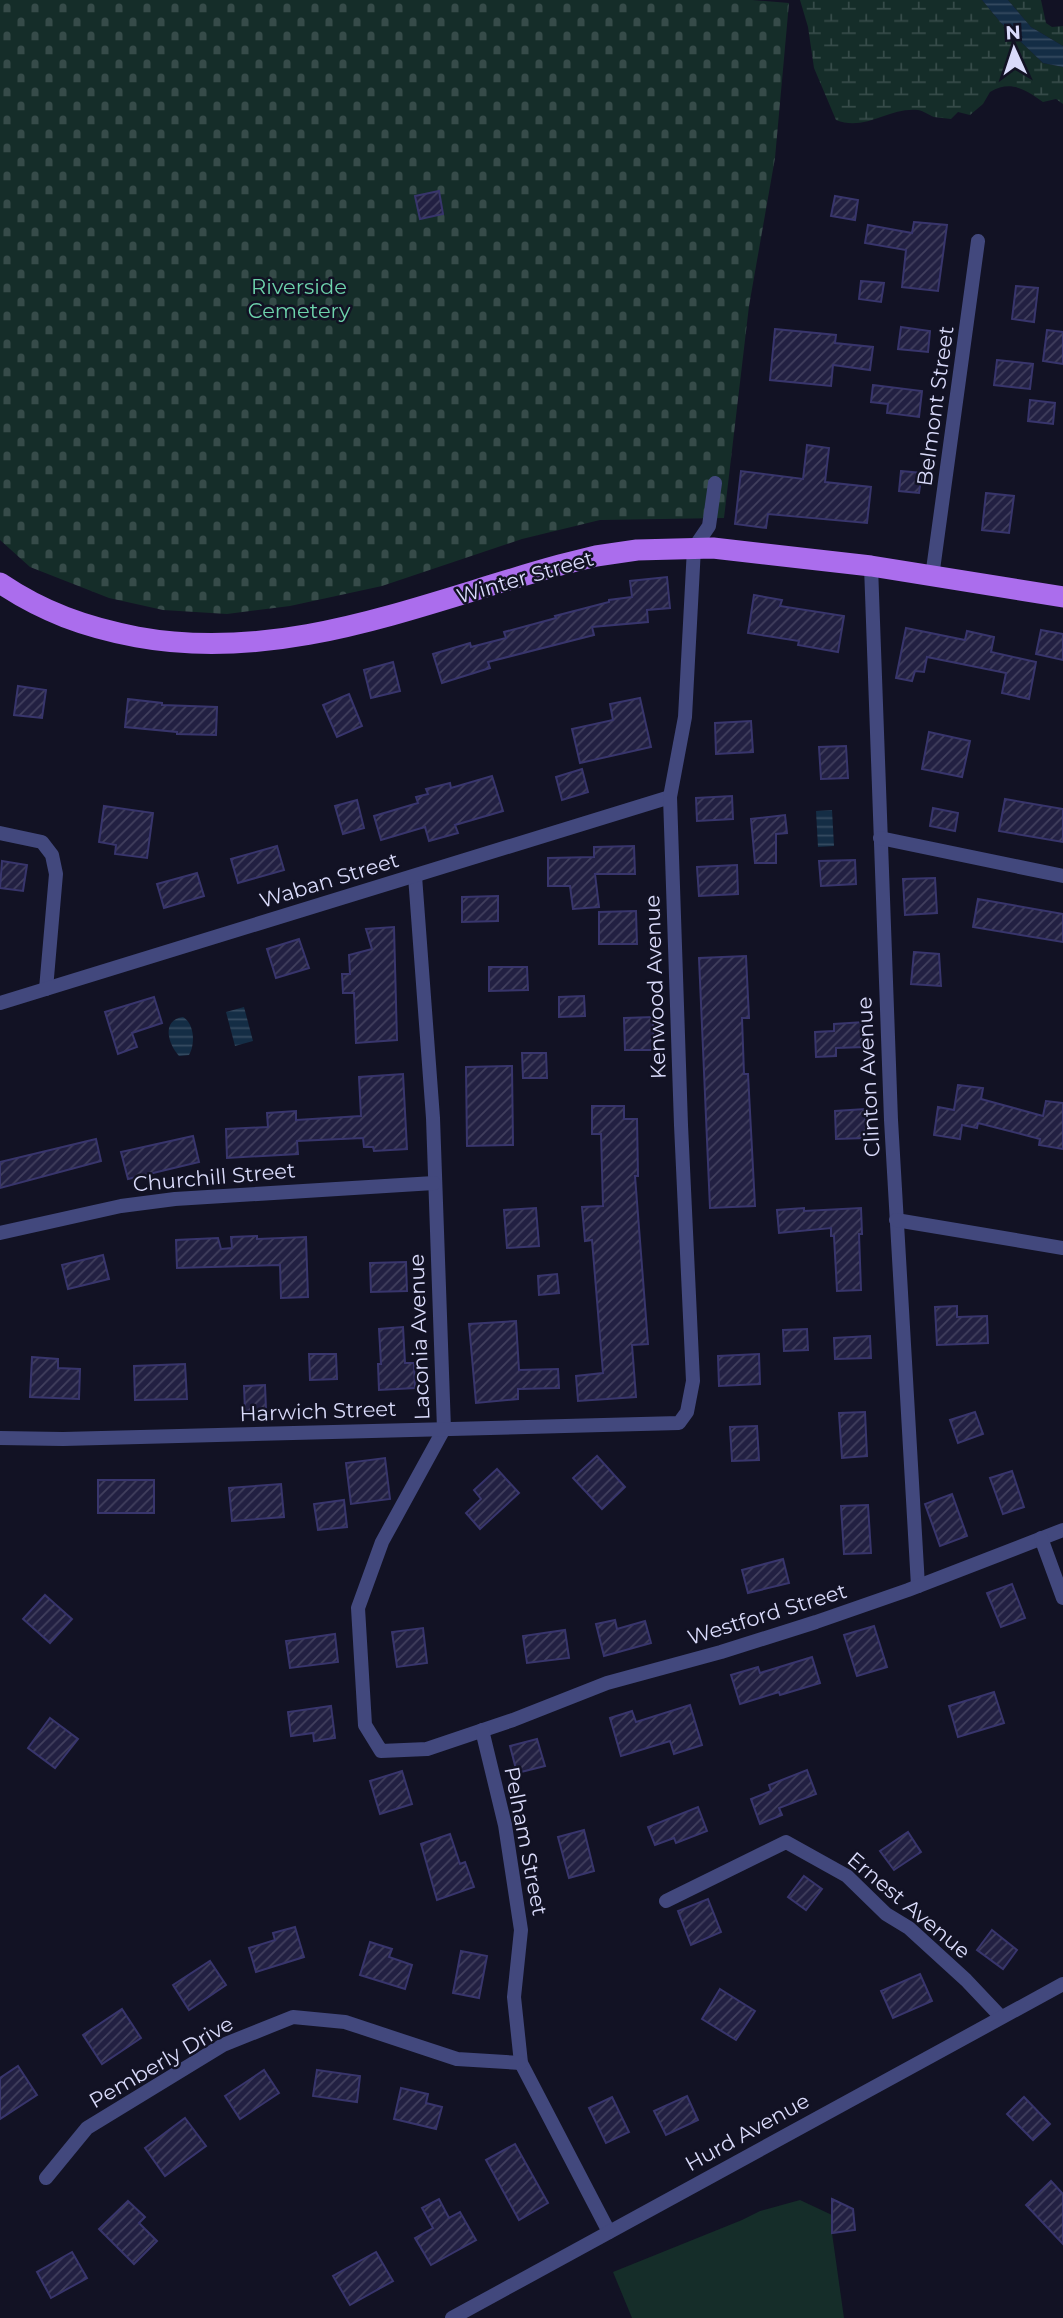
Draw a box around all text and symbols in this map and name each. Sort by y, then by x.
north arrow [979,14,1049,84]
text: N [1005,21,1021,44]
park label: Riverside Cemetery [248,274,351,323]
street label: Belmont Street [911,324,959,488]
street label: Winter Street [454,546,596,608]
street label: Waban Street [256,847,402,913]
street label: Kenwood Avenue [639,894,671,1080]
street label: Clinton Avenue [851,996,885,1158]
street label: Churchill Street [132,1157,296,1197]
street label: Laconia Avenue [404,1253,434,1421]
street label: Harwich Street [239,1396,397,1426]
street label: Westford Street [684,1578,850,1650]
street label: Pelham Street [499,1765,553,1917]
street label: Ernest Avenue [842,1846,976,1964]
street label: Pemberly Drive [84,2011,238,2113]
street label: Hurd Avenue [680,2088,814,2176]

